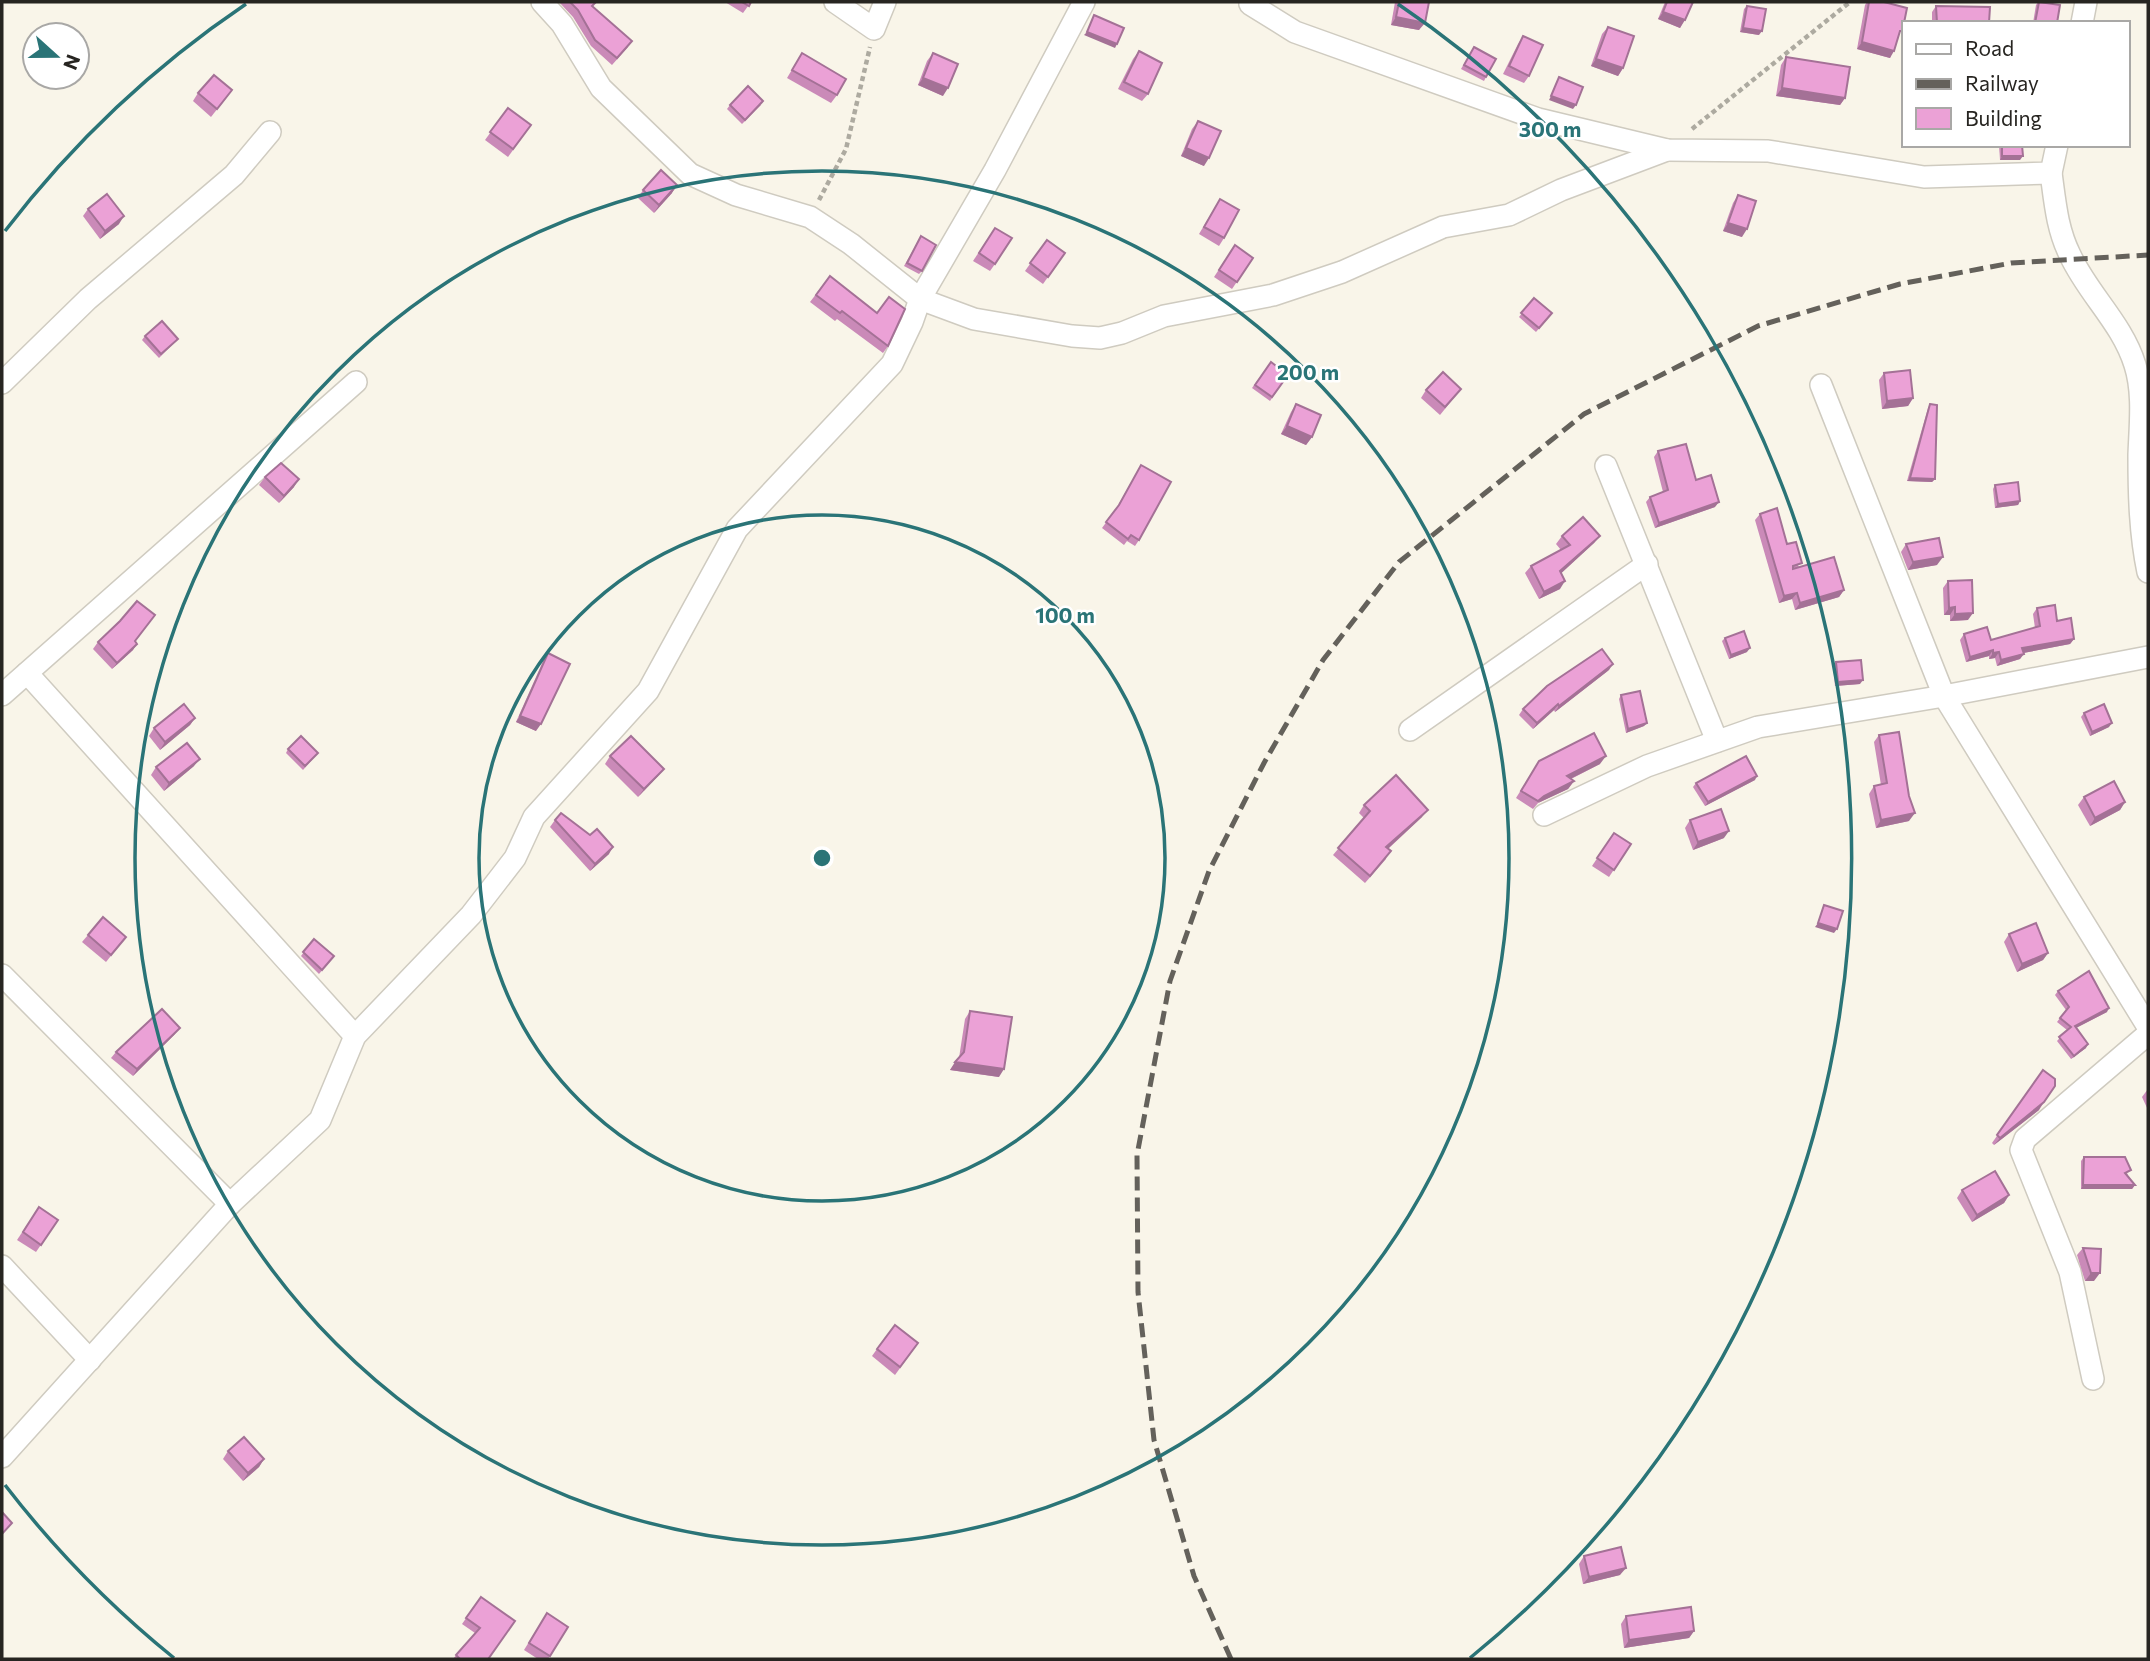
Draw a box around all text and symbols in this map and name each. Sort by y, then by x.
north arrow [21,21,91,91]
legend [1902,21,2129,147]
text: Road [1965,35,2014,60]
text: N [59,51,86,73]
text: Railway [1965,70,2039,95]
text: Building [1965,105,2042,130]
text: 300 m [1519,116,1581,141]
text: 200 m [1277,359,1339,384]
text: 100 m [1035,602,1095,627]
centre of rings [810,846,834,870]

